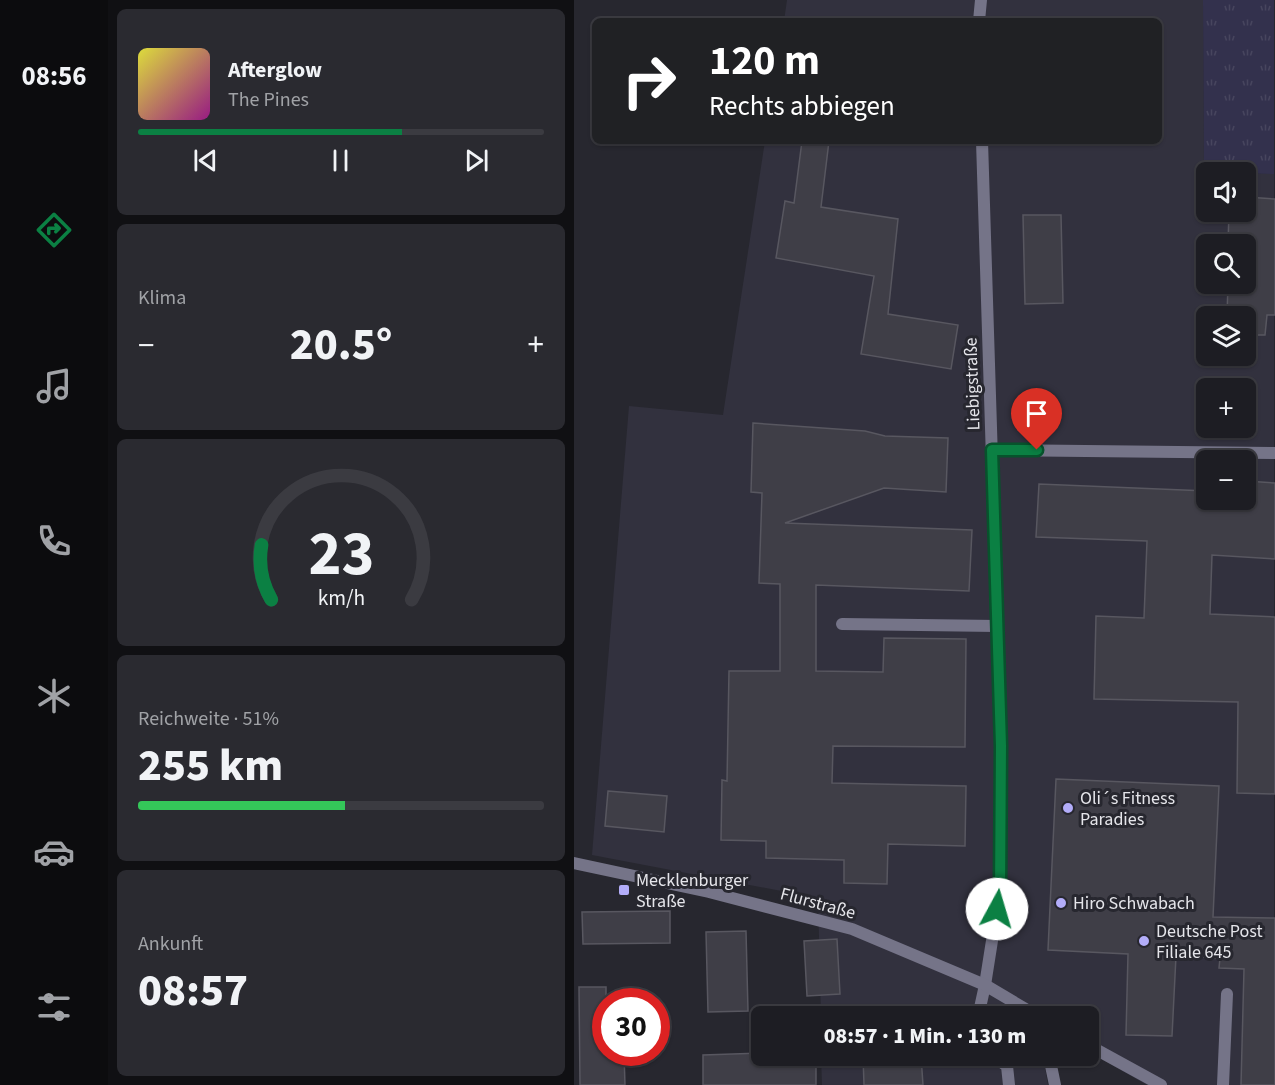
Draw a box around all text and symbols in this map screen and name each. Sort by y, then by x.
text: 120 m [709,31,820,91]
icon: right [610,42,688,120]
text: Afterglow [228,54,322,86]
text: 08:56 [21,57,87,96]
text: The Pines [228,86,309,114]
text: Rechts abbiegen [709,87,895,126]
icon: previous [189,144,222,177]
icon: pause [324,144,357,177]
icon: next [460,144,493,177]
map controls [1196,162,1256,510]
button: sound [1196,162,1256,222]
icon: directions [33,209,75,251]
button: search [1196,234,1256,294]
text: Klima [138,284,186,312]
button: layers [1196,306,1256,366]
text: 20.5° [290,313,392,377]
text: − [138,322,154,369]
text: + [528,322,544,369]
street label: Liebigstraße [958,337,987,431]
icon: music [33,365,75,407]
button: + [1196,378,1256,438]
pin [1011,388,1062,450]
icon: arrive [1020,397,1053,430]
button: − [1196,450,1256,510]
text: 23 [308,510,374,599]
icon: phone [33,520,75,562]
text: km/h [317,583,365,614]
icon: climate [33,675,75,717]
text: Reichweite · 51% [138,705,279,733]
text: 255 km [138,734,283,798]
place label: Oli´s Fitness Paradies [1080,786,1175,832]
marker: Oli´s Fitness Paradies [1061,801,1075,815]
icon: car [33,831,75,873]
place label: Mecklenburger Straße [636,868,749,914]
position arrow [965,877,1029,941]
street label: Flurstraße [777,881,858,926]
marker: Mecklenburger Straße [617,883,631,897]
place label: Hiro Schwabach [1073,891,1195,916]
marker: Hiro Schwabach [1054,896,1068,910]
place label: Deutsche Post Filiale 645 [1156,919,1263,965]
text: Ankunft [138,930,203,958]
marker: Deutsche Post Filiale 645 [1137,934,1151,948]
text: 08:57 [138,959,248,1023]
icon: filters [33,986,75,1028]
speed limit sign: 30 [592,988,670,1066]
text: 08:57 · 1 Min. · 130 m [824,1020,1026,1052]

